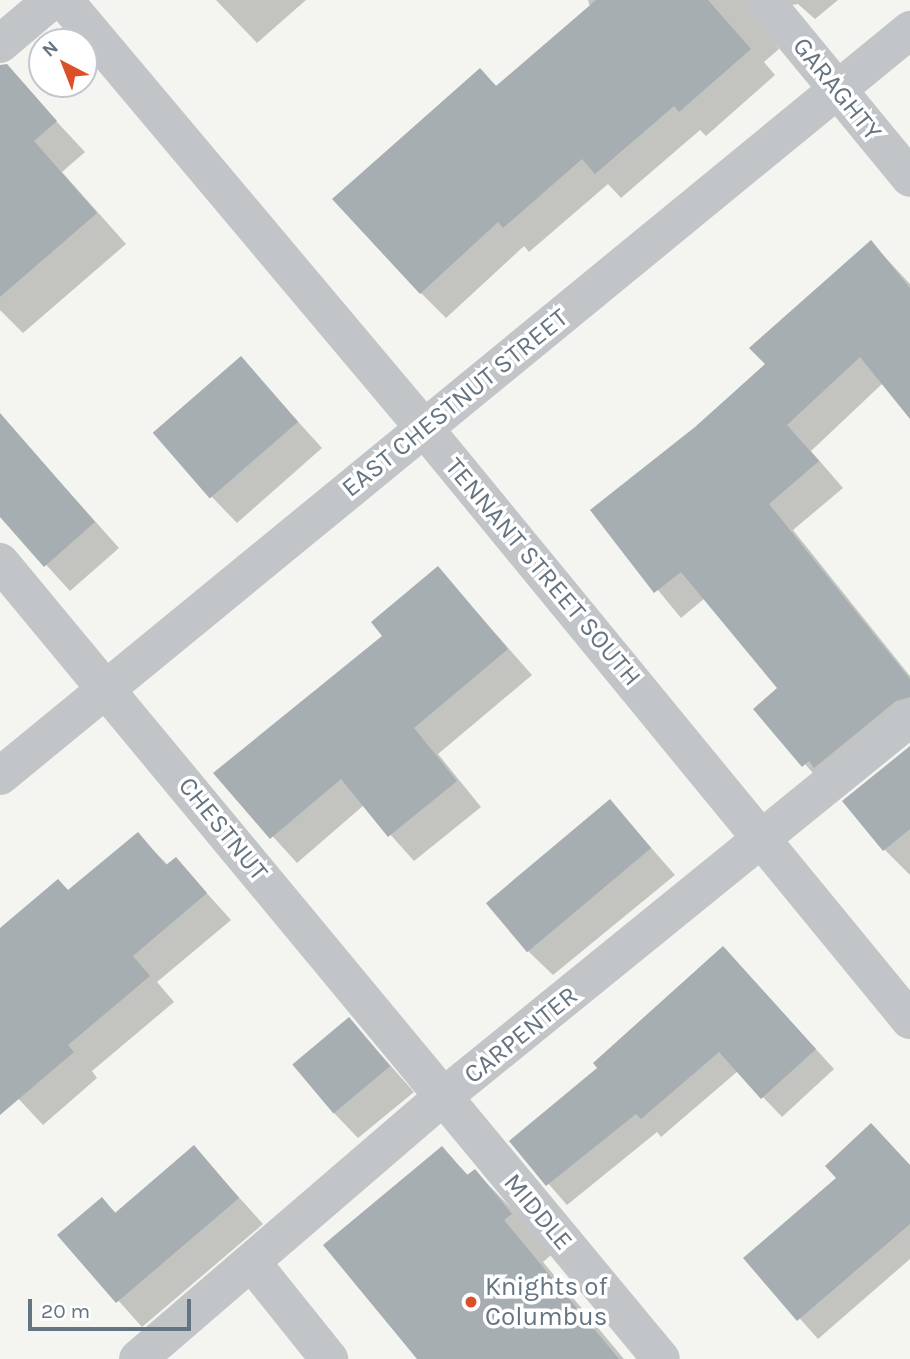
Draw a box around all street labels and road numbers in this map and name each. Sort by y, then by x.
street label: GARAGHTY [786,31,888,147]
street label: EAST CHESTNUT STREET [336,302,574,504]
street label: TENNANT STREET SOUTH [438,452,648,692]
street label: CHESTNUT [172,771,274,887]
street label: CARPENTER [458,980,584,1090]
street label: MIDDLE [497,1167,579,1257]

